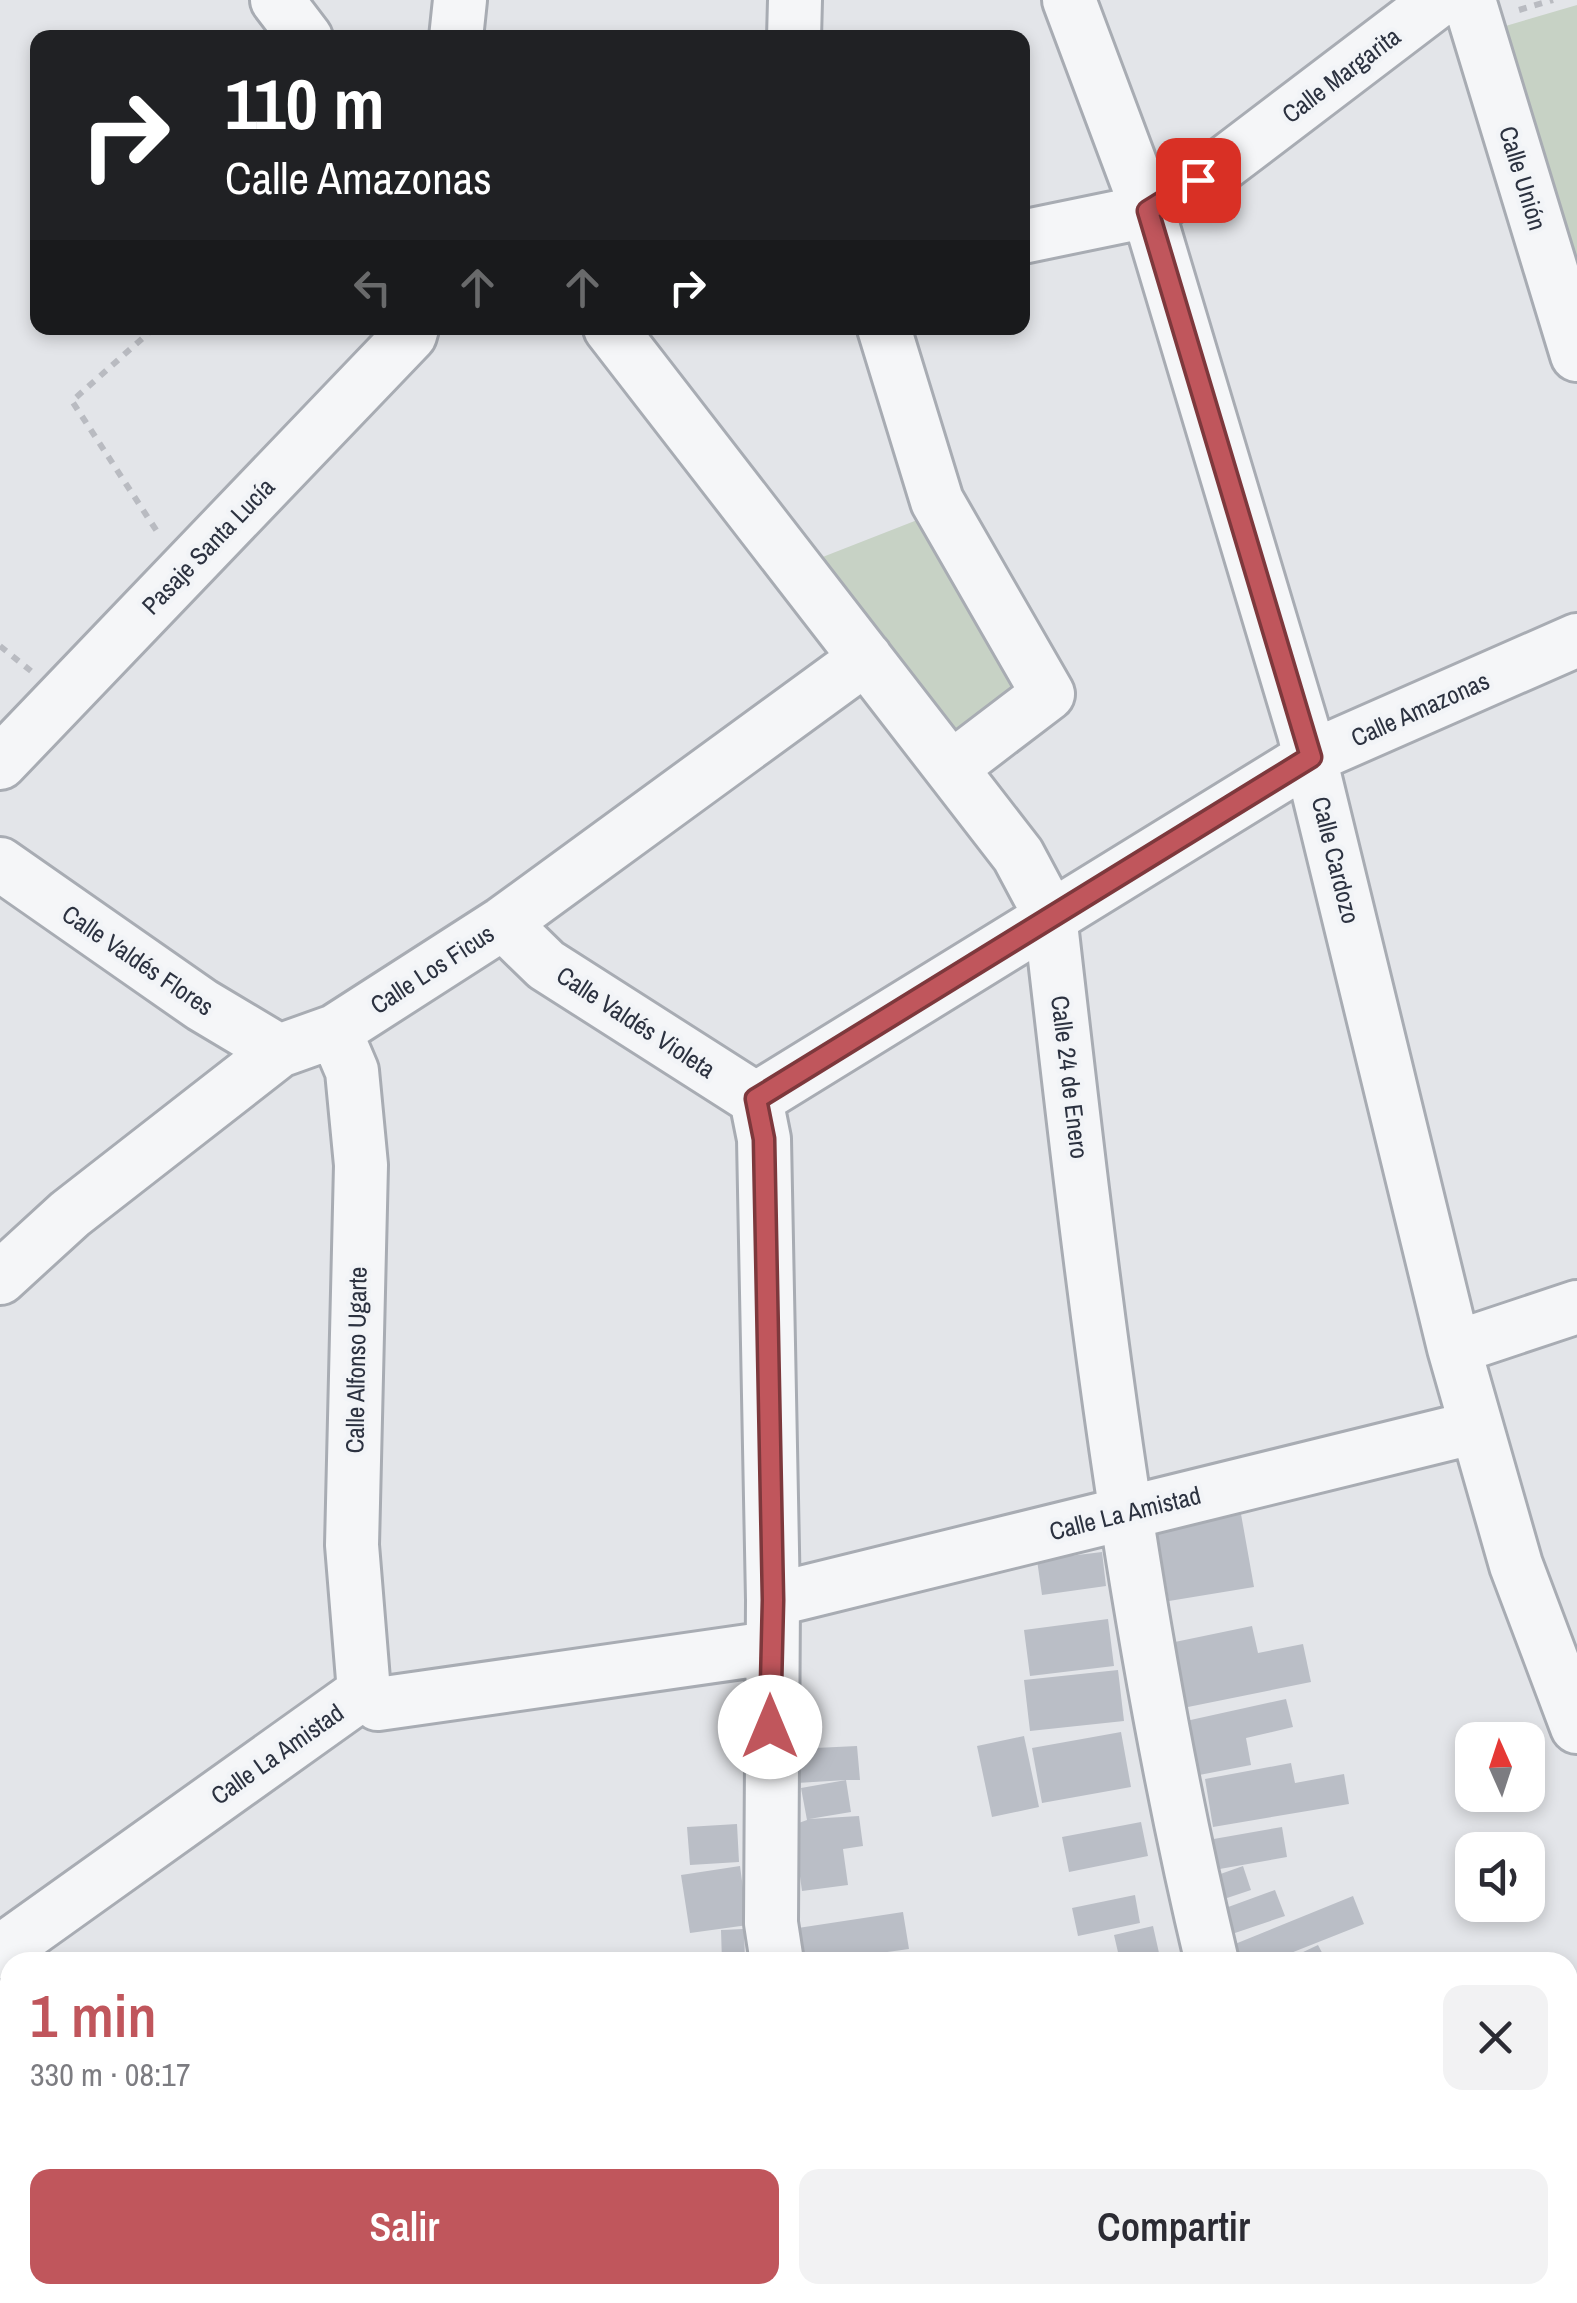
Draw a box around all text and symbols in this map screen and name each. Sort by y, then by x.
street label: Calle Margarita [1275,19,1408,131]
text: 110 m [225,57,385,151]
icon: right [60,70,190,200]
street label: Calle Unión [1491,122,1555,234]
pin [1156,138,1241,223]
text: Calle Amazonas [225,147,492,208]
icon: arrive [1171,153,1226,208]
icon: left [345,260,400,315]
icon: ahead [450,260,505,315]
icon: ahead [555,260,610,315]
icon: right [660,260,715,315]
street label: Pasaje Santa Lucía [134,470,282,622]
street label: Calle Amazonas [1345,663,1495,755]
street label: Calle Cardozo [1304,793,1368,927]
street label: Calle Valdés Flores [55,897,221,1023]
street label: Calle Los Ficus [363,916,501,1022]
street label: Calle Valdés Violeta [550,958,722,1086]
street label: Calle 24 de Enero [1043,993,1097,1161]
street label: Calle Alfonso Ugarte [337,1266,375,1454]
street label: Calle La Amistad [1046,1478,1204,1548]
position arrow [718,1675,822,1779]
street label: Calle La Amistad [204,1696,350,1812]
north arrow [1455,1722,1545,1812]
map controls [1455,1722,1545,1922]
button: sound [1455,1832,1545,1922]
text: 1 min [30,1975,157,2056]
button: close [1443,1985,1548,2090]
text: 330 m · 08:17 [30,2053,190,2096]
button: Salir [30,2169,779,2284]
button: Compartir [799,2169,1548,2284]

